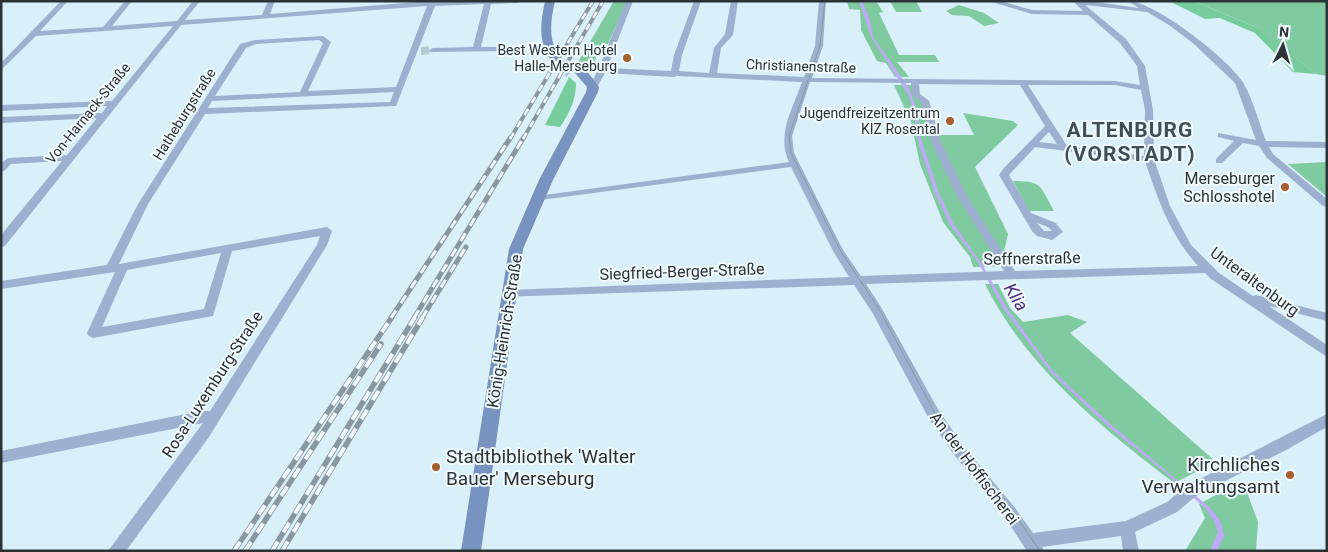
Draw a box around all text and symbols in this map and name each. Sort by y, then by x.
north arrow [1258,20,1308,70]
text: N [1279,24,1290,40]
place label: Best Western Hotel Halle-Merseburg [497,42,617,74]
marker: Best Western Hotel Halle-Merseburg [621,52,633,64]
street label: Christianenstraße [746,56,856,76]
street label: Von-Harnack-Straße [42,59,134,167]
street label: Hatheburgstraße [149,65,219,163]
place label: Jugendfreizeitzentrum KIZ Rosental [800,105,940,137]
marker: Jugendfreizeitzentrum KIZ Rosental [944,115,956,127]
district label: ALTENBURG (VORSTADT) [1064,118,1196,166]
place label: Merseburger Schlosshotel [1183,169,1276,206]
marker: Merseburger Schlosshotel [1279,181,1291,193]
street label: Unteraltenburg [1207,243,1303,320]
street label: Seffnerstraße [983,248,1081,269]
street label: König-Heinrich-Straße [483,253,526,409]
street label: Siegfried-Berger-Straße [599,259,765,284]
water label: Klia [1000,279,1033,315]
street label: Rosa-Luxemburg-Straße [158,307,267,461]
street label: An der Hoffischerei [926,408,1023,528]
place label: Stadtbibliothek 'Walter Bauer' Merseburg [446,445,636,490]
place label: Kirchliches Verwaltungsamt [1142,453,1280,498]
marker: Stadtbibliothek 'Walter Bauer' Merseburg [430,461,442,473]
marker: Kirchliches Verwaltungsamt [1284,469,1296,481]

